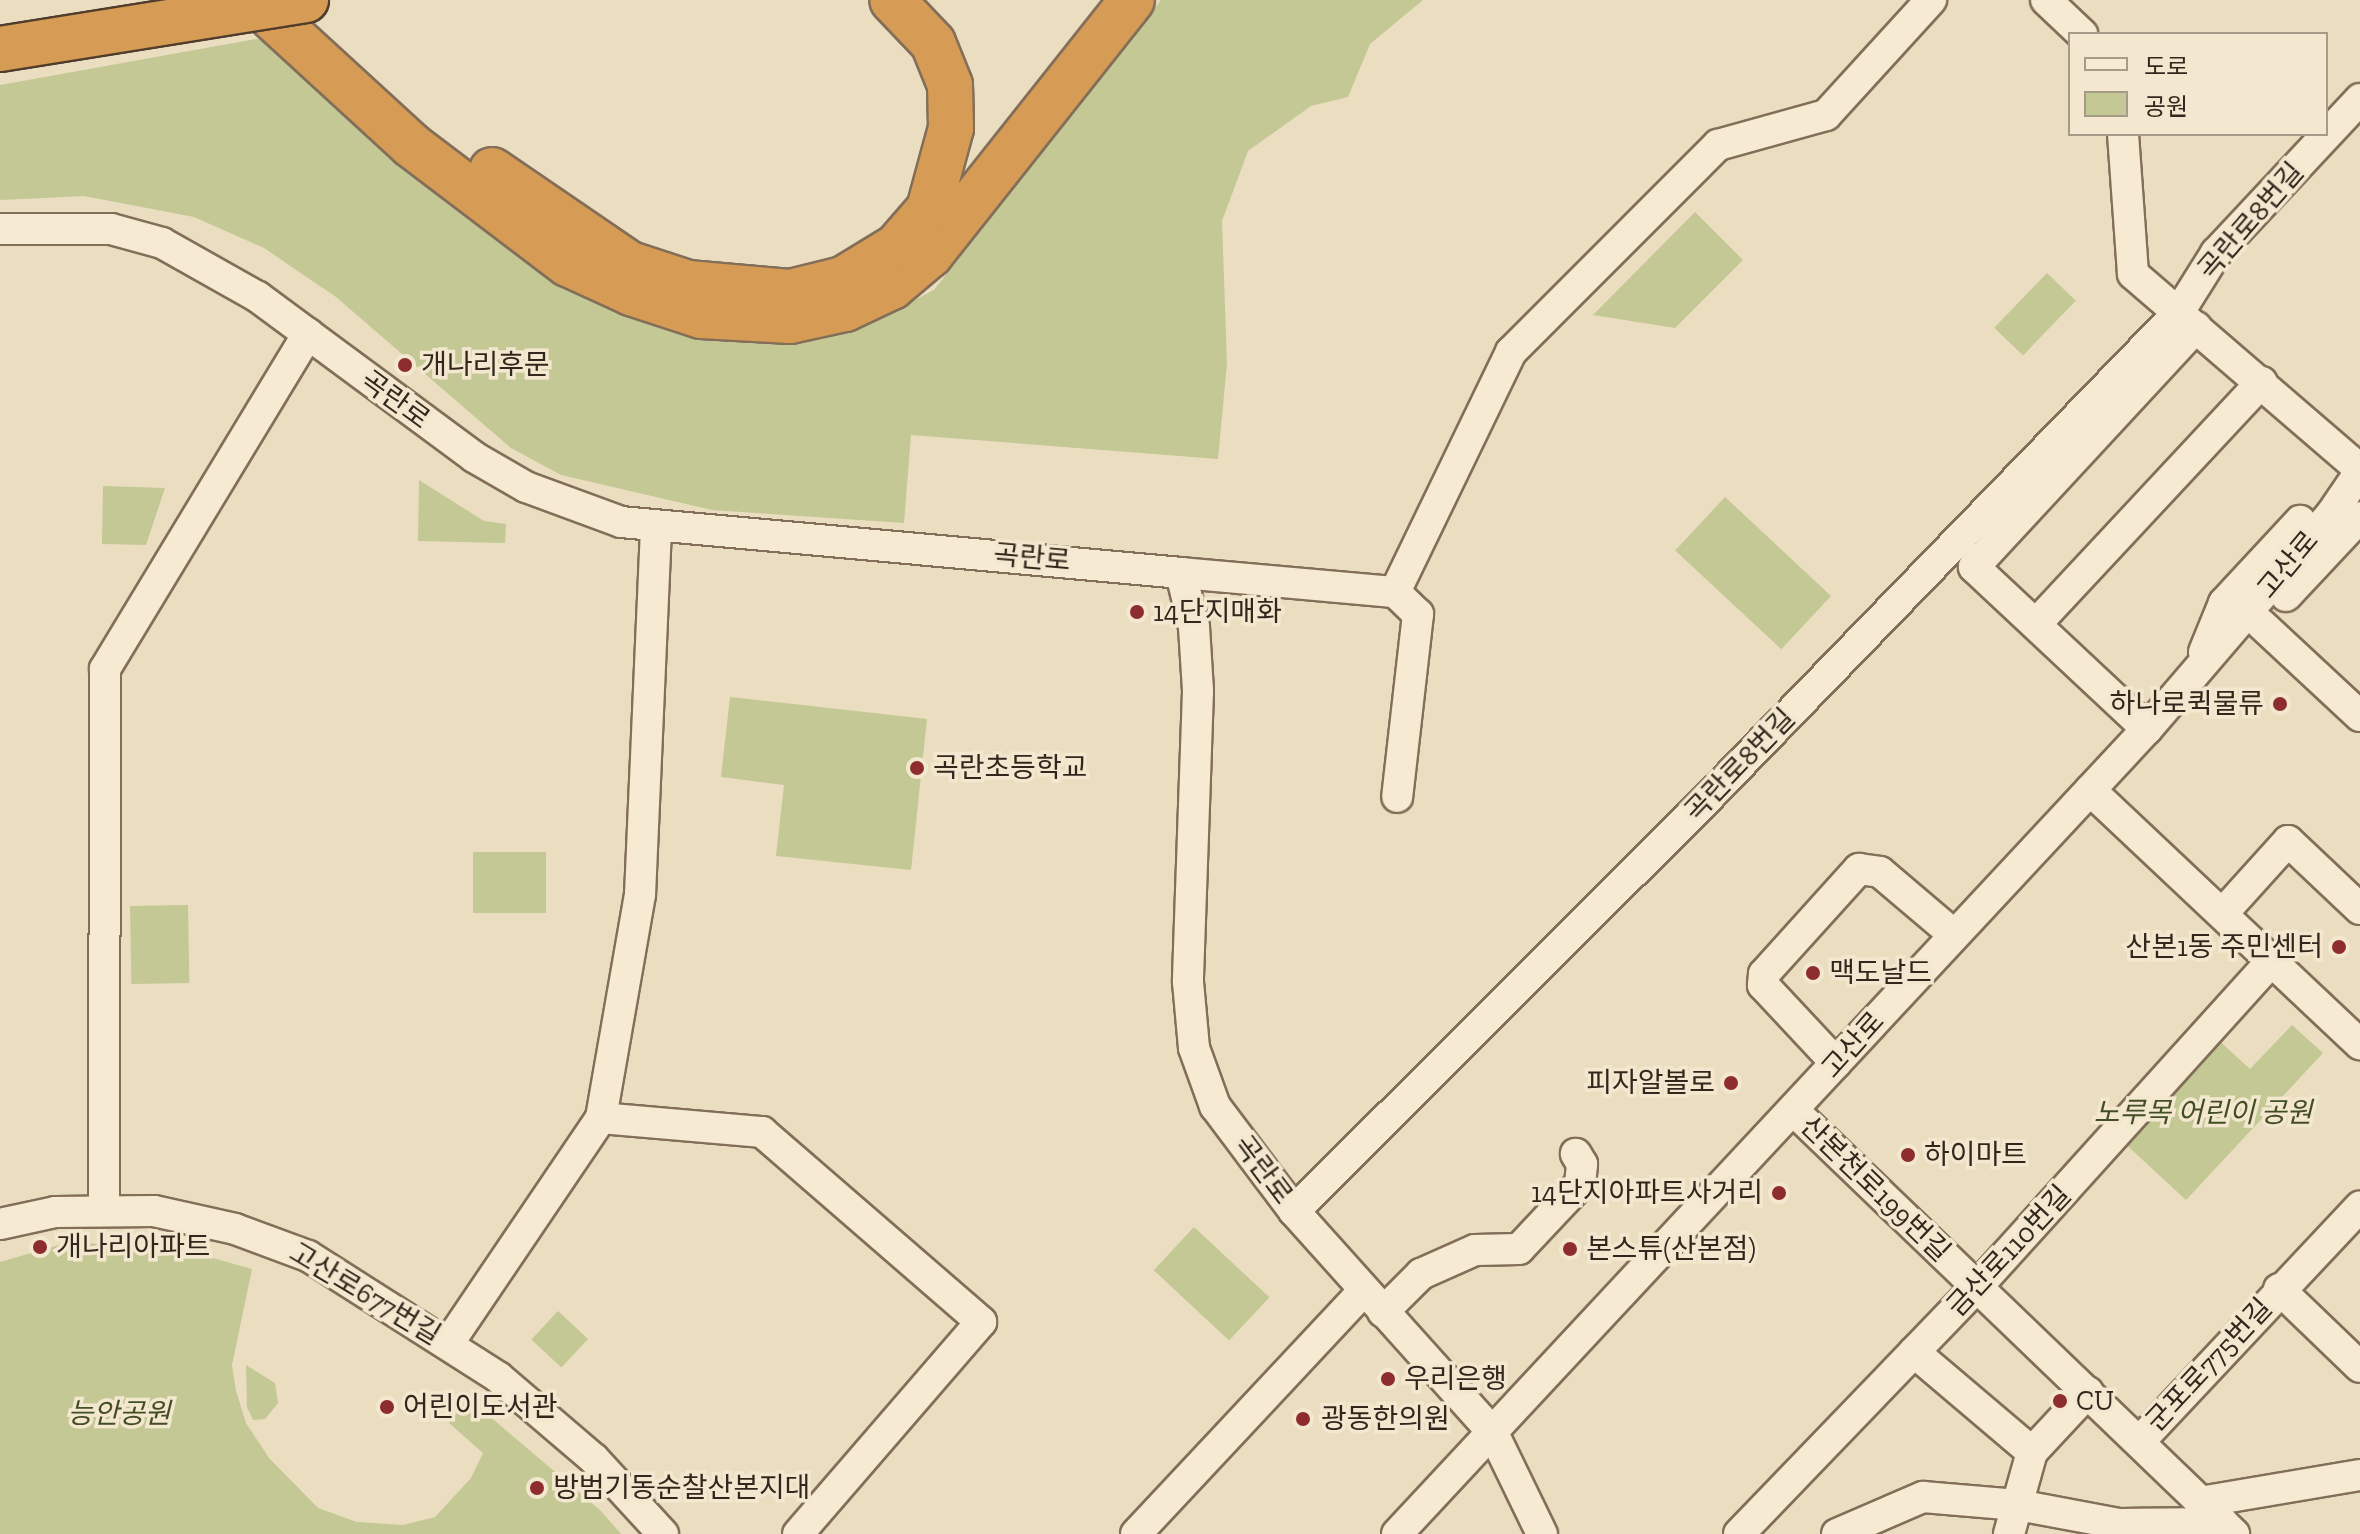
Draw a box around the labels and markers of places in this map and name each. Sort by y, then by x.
place label: 개나리후문 [421,348,550,382]
marker: 개나리후문 [396,356,414,374]
place label: 14단지매화 [1153,595,1282,629]
marker: 14단지매화 [1128,603,1146,621]
place label: 하나로퀵물류 [2109,687,2264,721]
marker: 하나로퀵물류 [2271,695,2289,713]
place label: 곡란초등학교 [933,751,1088,785]
marker: 곡란초등학교 [908,759,926,777]
place label: 산본1동 주민센터 [2126,930,2323,964]
marker: 산본1동 주민센터 [2330,938,2348,956]
place label: 맥도날드 [1829,956,1932,990]
marker: 맥도날드 [1804,964,1822,982]
place label: 피자알볼로 [1586,1066,1715,1100]
marker: 피자알볼로 [1722,1074,1740,1092]
place label: 하이마트 [1924,1138,2027,1172]
marker: 하이마트 [1899,1146,1917,1164]
place label: 14단지아파트사거리 [1531,1176,1763,1210]
marker: 14단지아파트사거리 [1770,1184,1788,1202]
place label: 개나리아파트 [56,1230,211,1264]
place label: 본스튜(산본점) [1586,1232,1756,1266]
marker: 개나리아파트 [31,1238,49,1256]
marker: 본스튜(산본점) [1561,1240,1579,1258]
place label: 우리은행 [1404,1362,1507,1396]
marker: 우리은행 [1379,1370,1397,1388]
place label: CU [2076,1384,2114,1418]
place label: 어린이도서관 [403,1390,558,1424]
marker: CU [2051,1392,2069,1410]
marker: 어린이도서관 [378,1398,396,1416]
place label: 광동한의원 [1321,1402,1450,1436]
marker: 광동한의원 [1292,1408,1314,1430]
place label: 방범기동순찰산본지대 [553,1471,811,1505]
marker: 방범기동순찰산본지대 [528,1479,546,1497]

